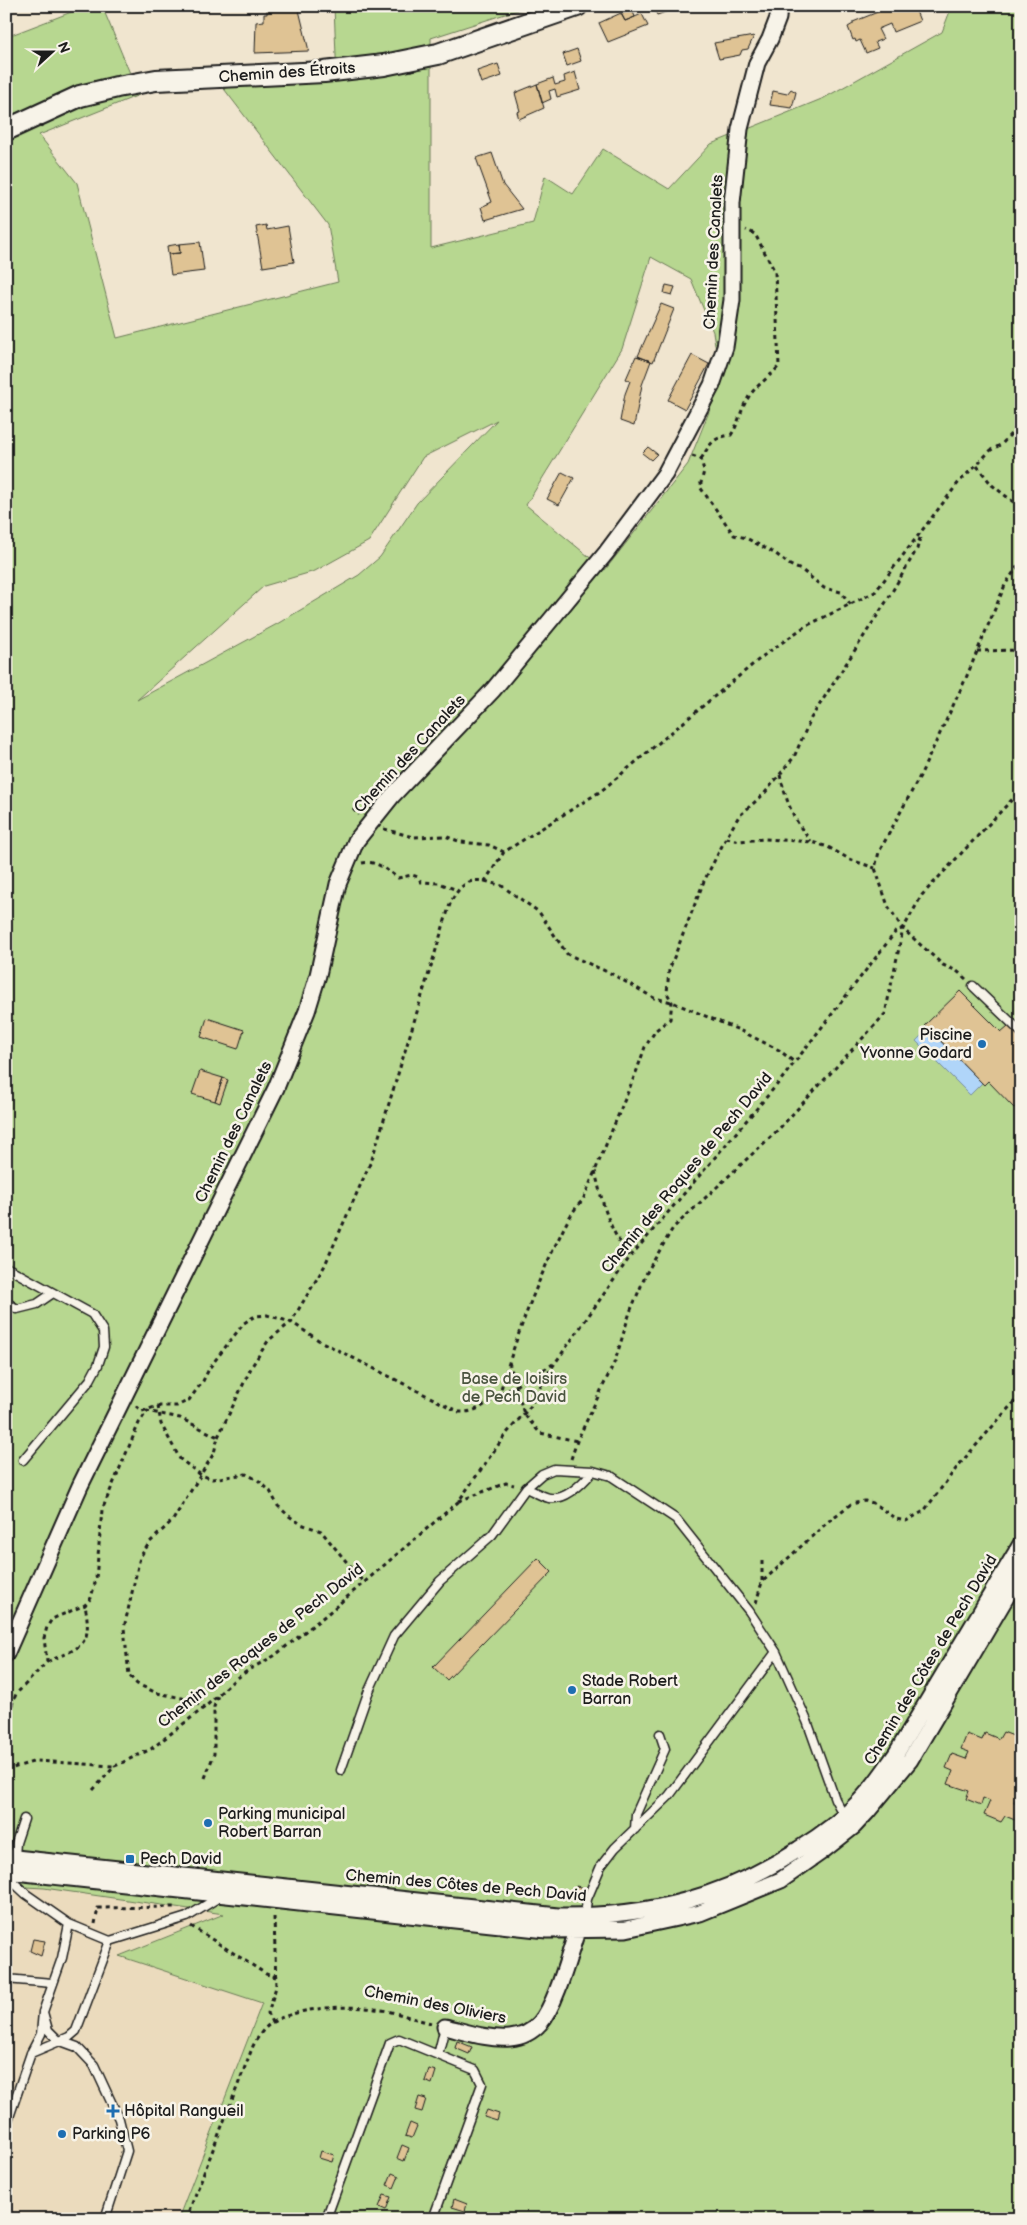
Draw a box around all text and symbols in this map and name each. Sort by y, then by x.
north arrow [28,28,78,78]
text: N [54,40,73,55]
street label: Chemin des Étroits [218,57,356,87]
street label: Chemin des Canalets [700,174,728,330]
street label: Chemin des Canalets [350,691,470,817]
place label: Piscine Yvonne Godard [859,1026,973,1063]
marker: Piscine Yvonne Godard [976,1038,988,1050]
street label: Chemin des Canalets [191,1058,277,1206]
street label: Chemin des Roques de Pech David [597,1069,777,1277]
park label: Base de loisirs de Pech David [461,1370,567,1407]
street label: Chemin des Côtes de Pech David [861,1551,1001,1769]
street label: Chemin des Roques de Pech David [154,1560,368,1732]
place label: Stade Robert Barran [582,1672,678,1709]
marker: Stade Robert Barran [566,1684,578,1696]
place label: Parking municipal Robert Barran [218,1805,345,1842]
marker: Parking municipal Robert Barran [202,1817,214,1829]
place label: Pech David [140,1850,222,1869]
marker: Pech David [124,1853,136,1865]
street label: Chemin des Côtes de Pech David [345,1866,587,1906]
street label: Chemin des Oliviers [362,1982,508,2028]
place label: Hôpital Rangueil [124,2102,244,2121]
marker: Hôpital Rangueil [106,2104,120,2118]
place label: Parking P6 [72,2125,150,2144]
marker: Parking P6 [56,2128,68,2140]

